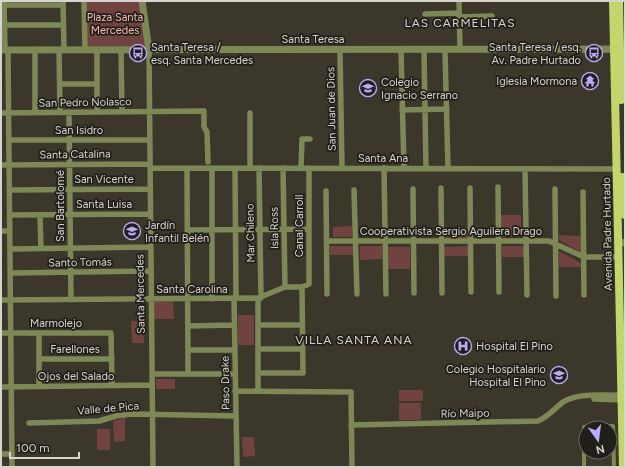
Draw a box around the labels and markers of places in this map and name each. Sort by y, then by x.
place label: Santa Teresa / esq. Santa Mercedes [151,41,253,67]
place label: Santa Teresa / esq. Av. Padre Hurtado [489,41,581,67]
bus stop icon: Santa Teresa / esq. Santa Mercedes [128,43,148,63]
bus stop icon: Santa Teresa / esq. Av. Padre Hurtado [584,43,604,63]
temple icon: Iglesia Mormona [580,71,600,91]
place label: Iglesia Mormona [496,75,577,88]
place label: Colegio Ignacio Serrano [381,76,458,102]
school or university icon: Colegio Ignacio Serrano [358,78,378,98]
place label: Jardín Infantil Belén [145,219,209,245]
school or university icon: Jardín Infantil Belén [122,221,142,241]
hospital icon: Hospital El Pino [453,336,473,356]
place label: Hospital El Pino [476,340,553,353]
place label: Colegio Hospitalario Hospital El Pino [446,363,546,389]
school or university icon: Colegio Hospitalario Hospital El Pino [549,365,569,385]

